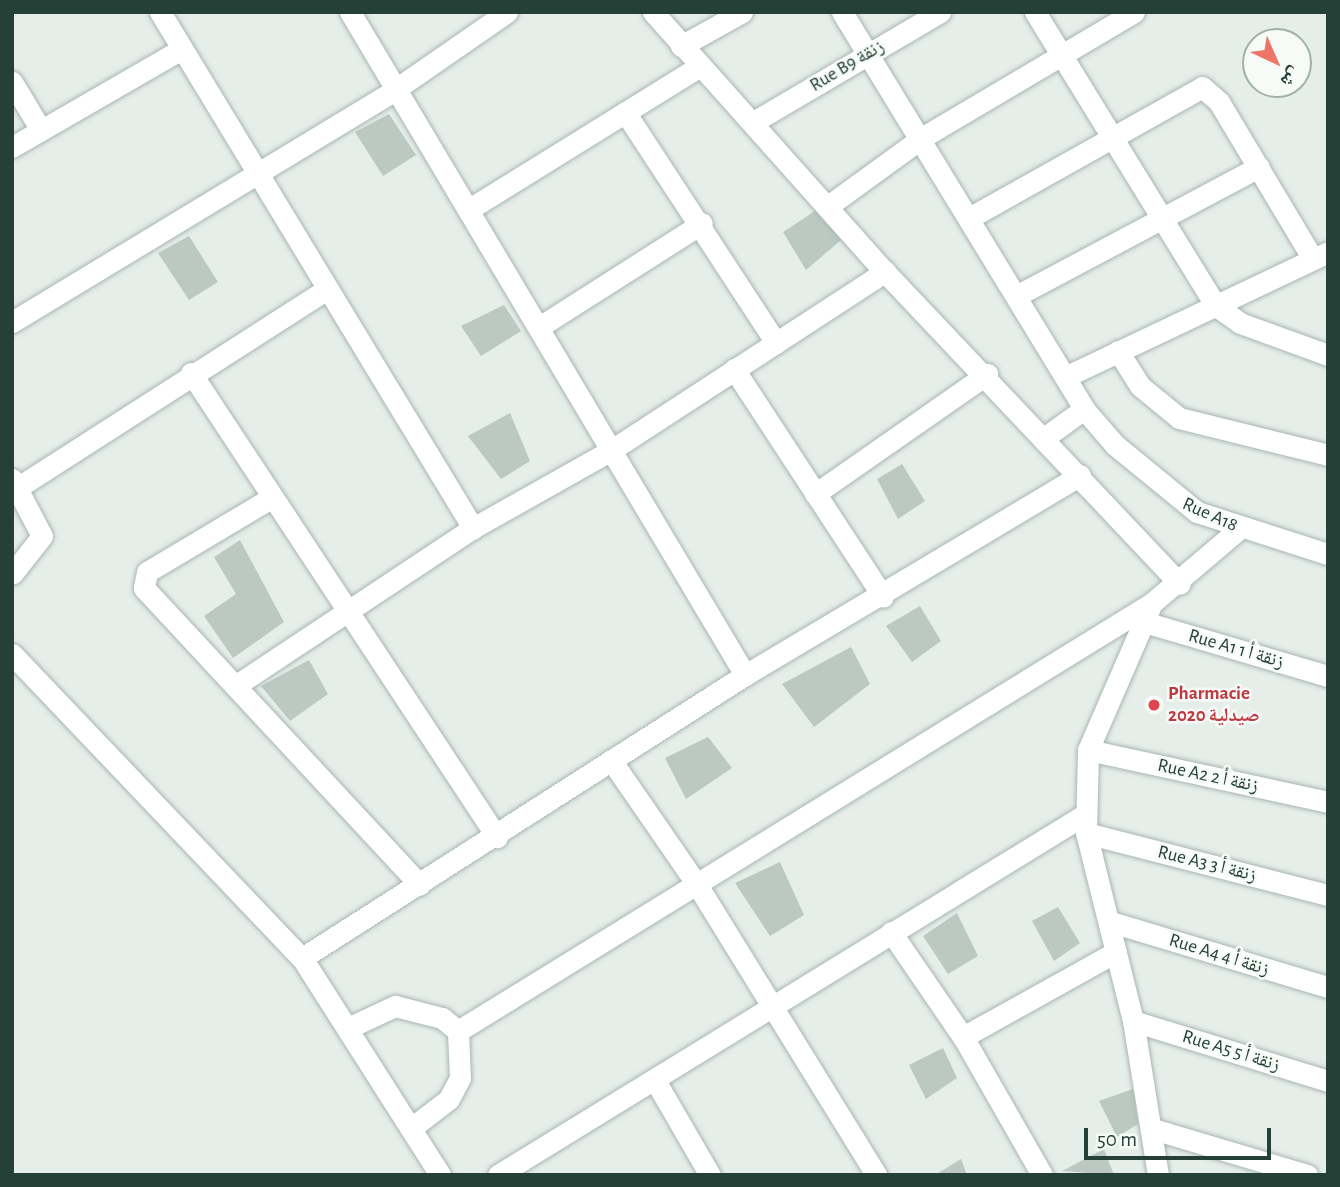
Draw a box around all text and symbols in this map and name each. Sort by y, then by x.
north arrow [1242,28,1312,98]
street label: Rue B9 زنقة [806,35,888,97]
text: ش [1277,63,1304,91]
street label: Rue A18 [1179,493,1241,537]
street label: Rue A1 زنقة أ 1 [1186,625,1286,673]
place label: Pharmacie 2020 صيدلية [1168,683,1260,727]
marker: Pharmacie 2020 صيدلية [1146,697,1162,713]
street label: Rue A2 زنقة أ 2 [1156,754,1260,798]
street label: Rue A3 زنقة أ 3 [1155,841,1259,887]
street label: Rue A4 زنقة أ 4 [1166,929,1272,981]
street label: Rue A5 زنقة أ 5 [1179,1025,1283,1077]
scale bar [1088,1114,1275,1158]
text: 50 m [1097,1129,1137,1150]

